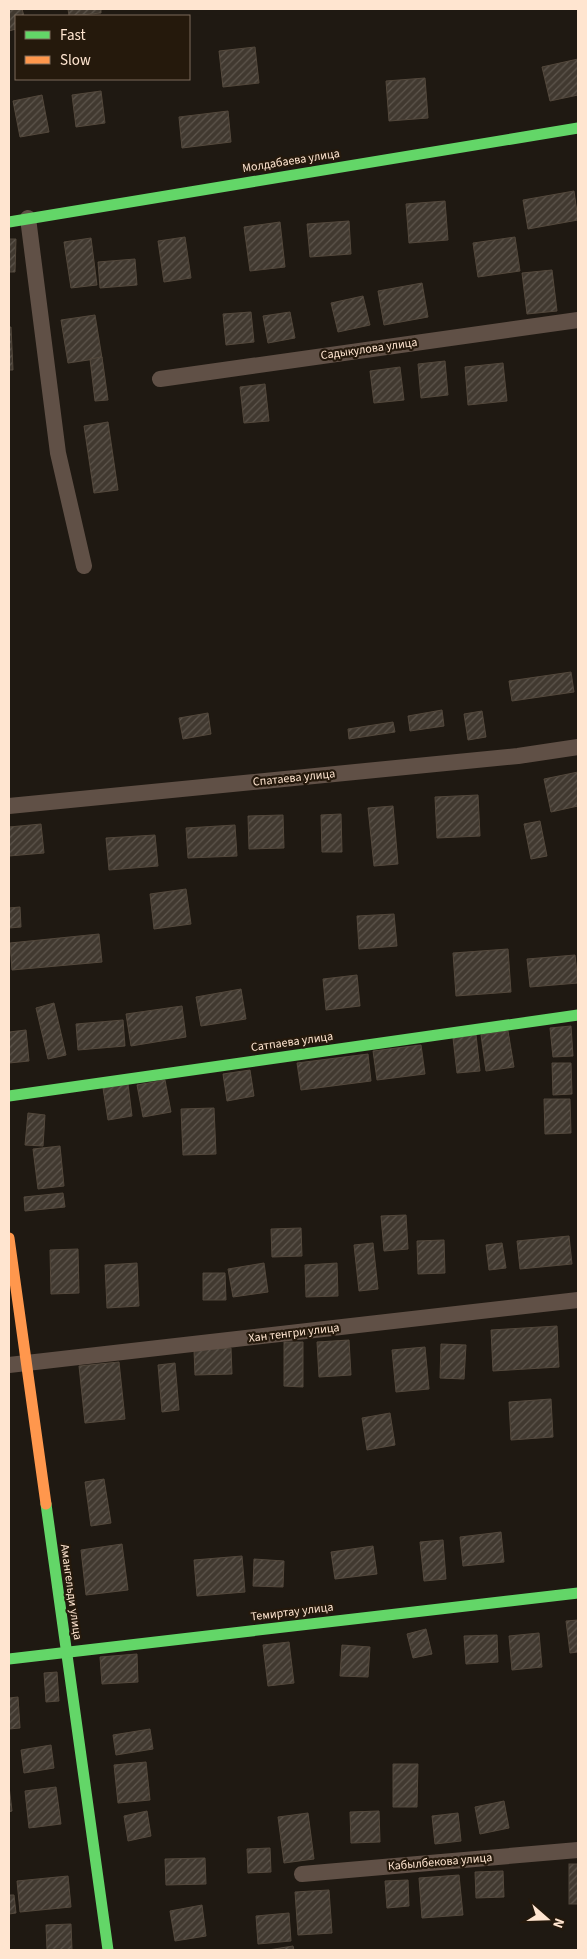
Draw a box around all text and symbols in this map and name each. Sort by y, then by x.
legend [15,15,190,80]
text: Fast [60,25,86,46]
text: Slow [60,50,91,71]
street label: Молдабаева улица [241,145,341,177]
street label: Садыкулова улица [320,334,418,364]
street label: Спатаева улица [252,765,336,791]
street label: Сатпаева улица [250,1028,334,1056]
street label: Хан тенгри улица [248,1319,340,1347]
street label: Амангельди улица [56,1543,86,1641]
street label: Темиртау улица [250,1598,334,1626]
street label: Кабылбекова улица [387,1849,493,1875]
north arrow [522,1894,572,1944]
text: N [547,1915,569,1931]

